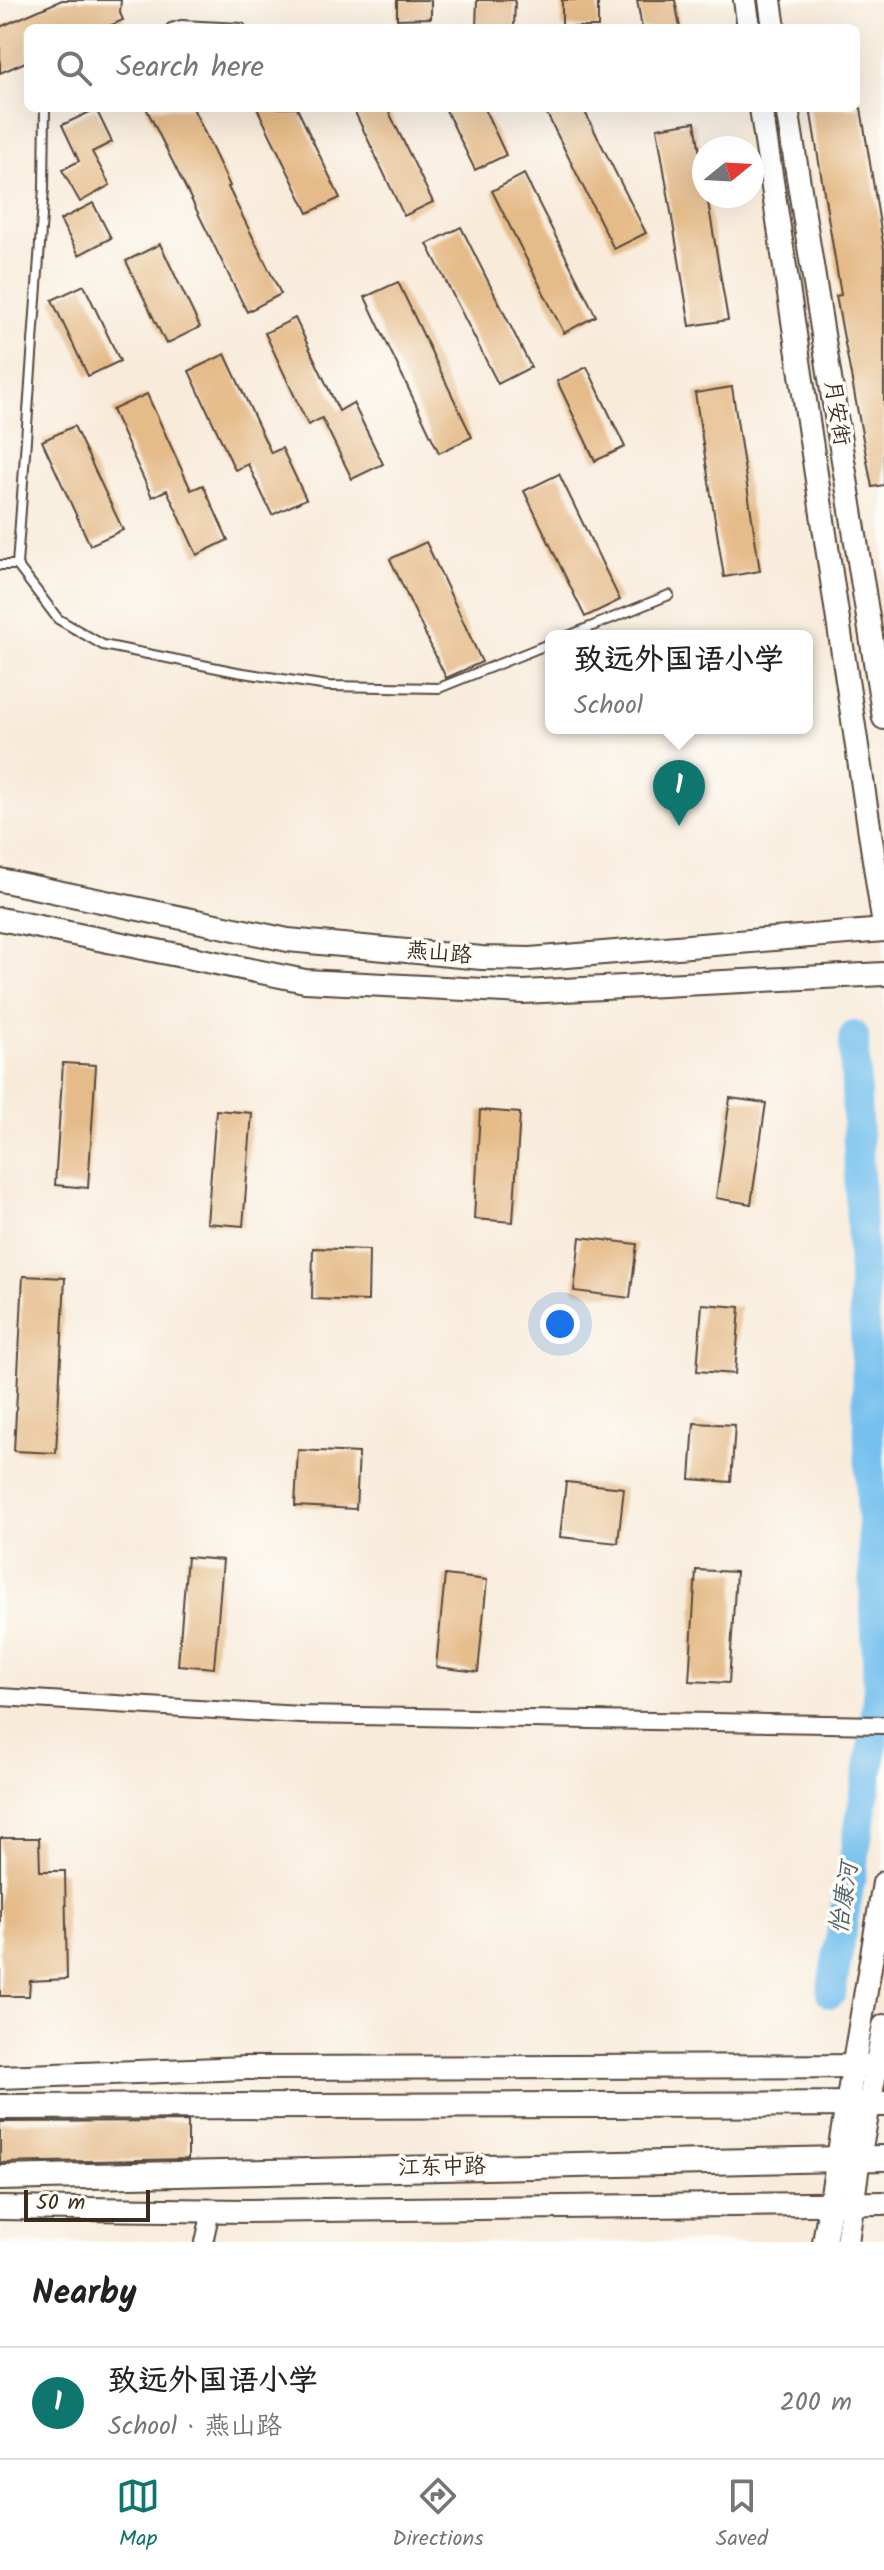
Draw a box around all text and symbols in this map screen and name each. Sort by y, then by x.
search box [24,24,860,112]
text: Search here [116,44,264,92]
icon: search [52,46,96,90]
north arrow [692,136,764,208]
street label: 月安街 [814,378,858,448]
popup [545,630,813,734]
text: 致远外国语小学 [574,637,784,685]
text: School [574,685,643,727]
pin: 1 [653,760,705,826]
street label: 燕山路 [405,934,473,974]
your location [540,1304,580,1344]
water label: 怡康河 [820,1855,871,1937]
street label: 江东中路 [398,2150,486,2186]
scale bar [24,2186,150,2222]
text: 50 m [36,2186,85,2221]
text: Nearby [32,2267,137,2321]
text: 致远外国语小学 [108,2358,318,2406]
text: 1 [54,2382,62,2424]
text: 200 m [780,2382,852,2424]
text: School · 燕山路 [108,2406,282,2448]
tab: Map [116,2474,160,2557]
tab: Directions [392,2474,484,2557]
tab: Saved [716,2474,768,2557]

